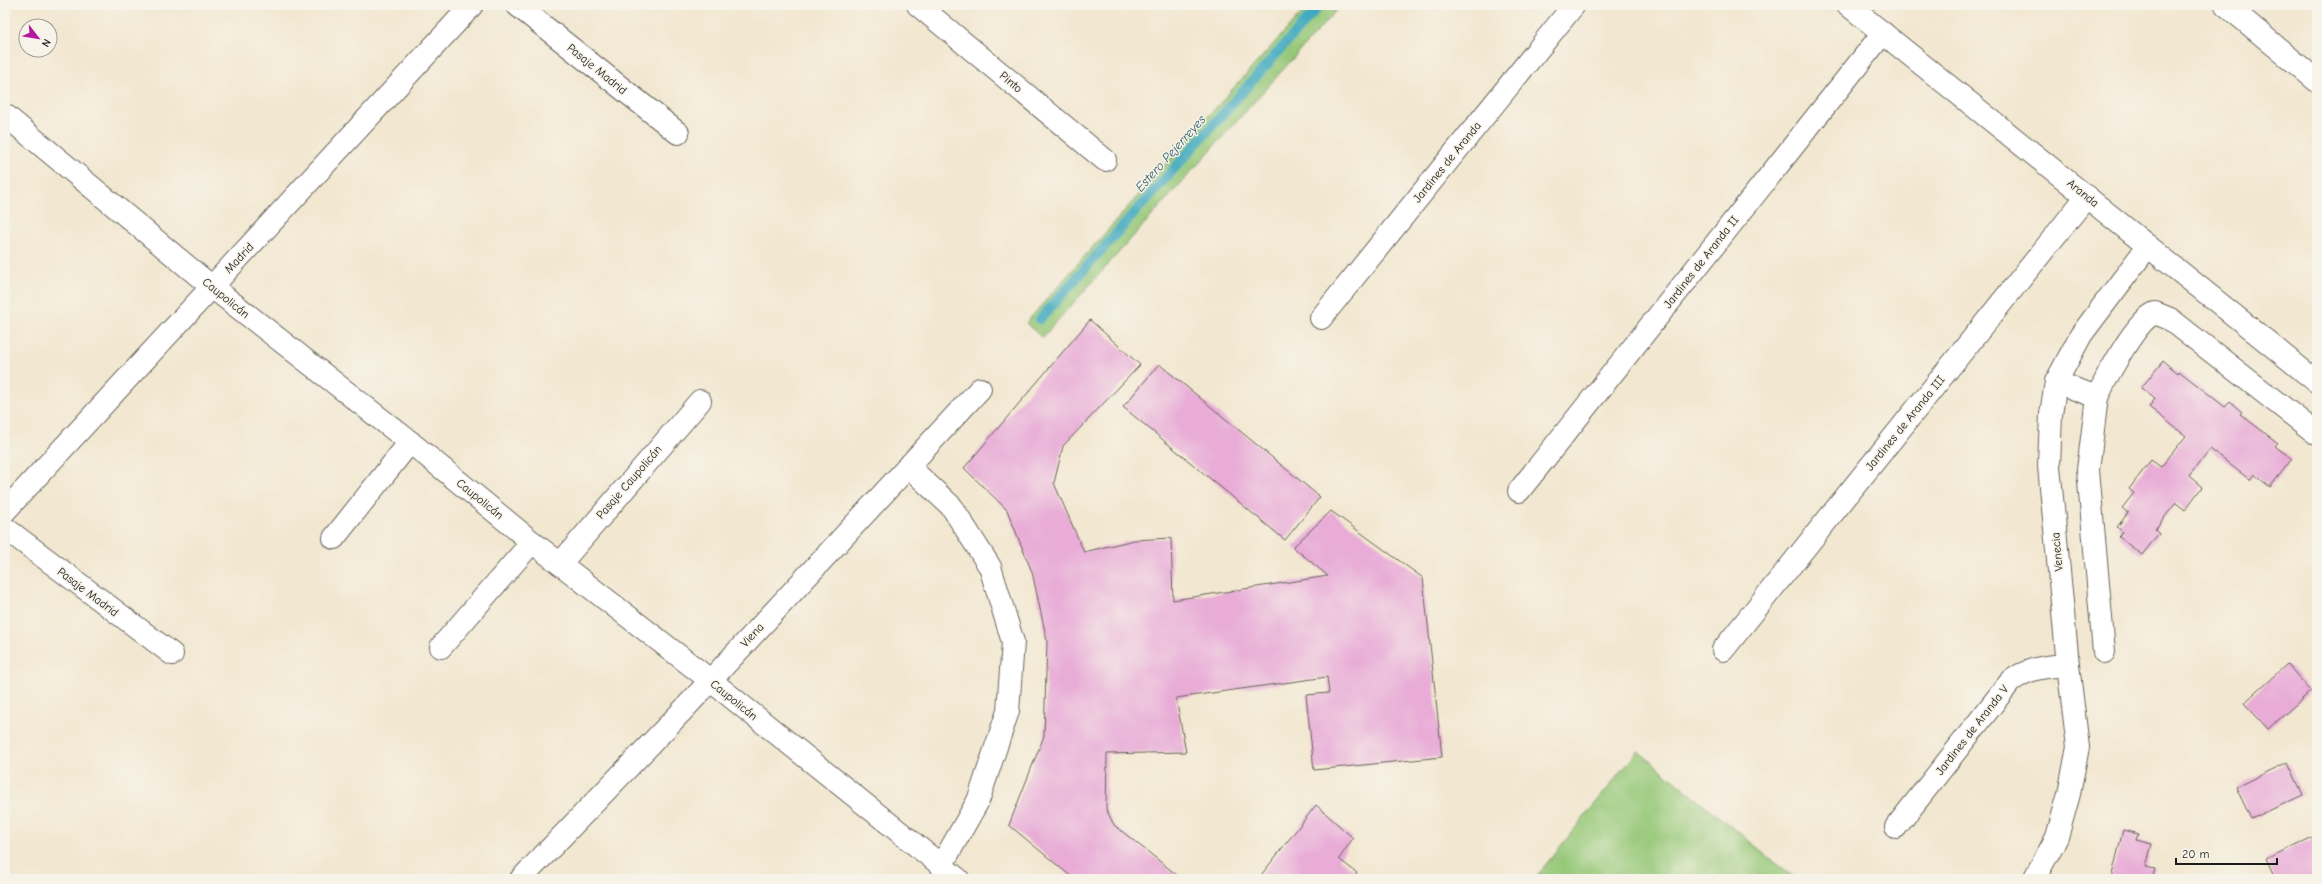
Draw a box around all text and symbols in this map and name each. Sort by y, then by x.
north arrow [18,18,58,58]
text: N [39,36,54,49]
street label: Pasaje Madrid [564,41,630,97]
street label: Pinto [997,68,1025,96]
water label: Estero Pejerreyes [1132,112,1209,195]
street label: Jardines de Aranda [1410,119,1484,205]
street label: Aranda [2064,176,2102,210]
street label: Jardines de Aranda II [1661,213,1742,311]
street label: Madrid [221,240,257,276]
street label: Caupolicán [200,275,252,321]
street label: Jardines de Aranda III [1862,372,1948,473]
street label: Pasaje Caupolicán [593,442,665,522]
street label: Caupolicán [454,476,506,522]
street label: Venecia [2048,532,2066,572]
street label: Pasaje Madrid [55,564,121,620]
street label: Viena [737,620,767,650]
street label: Caupolicán [708,677,760,723]
street label: Jardines de Aranda V [1932,682,2012,778]
scale bar [2176,840,2277,866]
text: 20 m [2182,847,2210,861]

